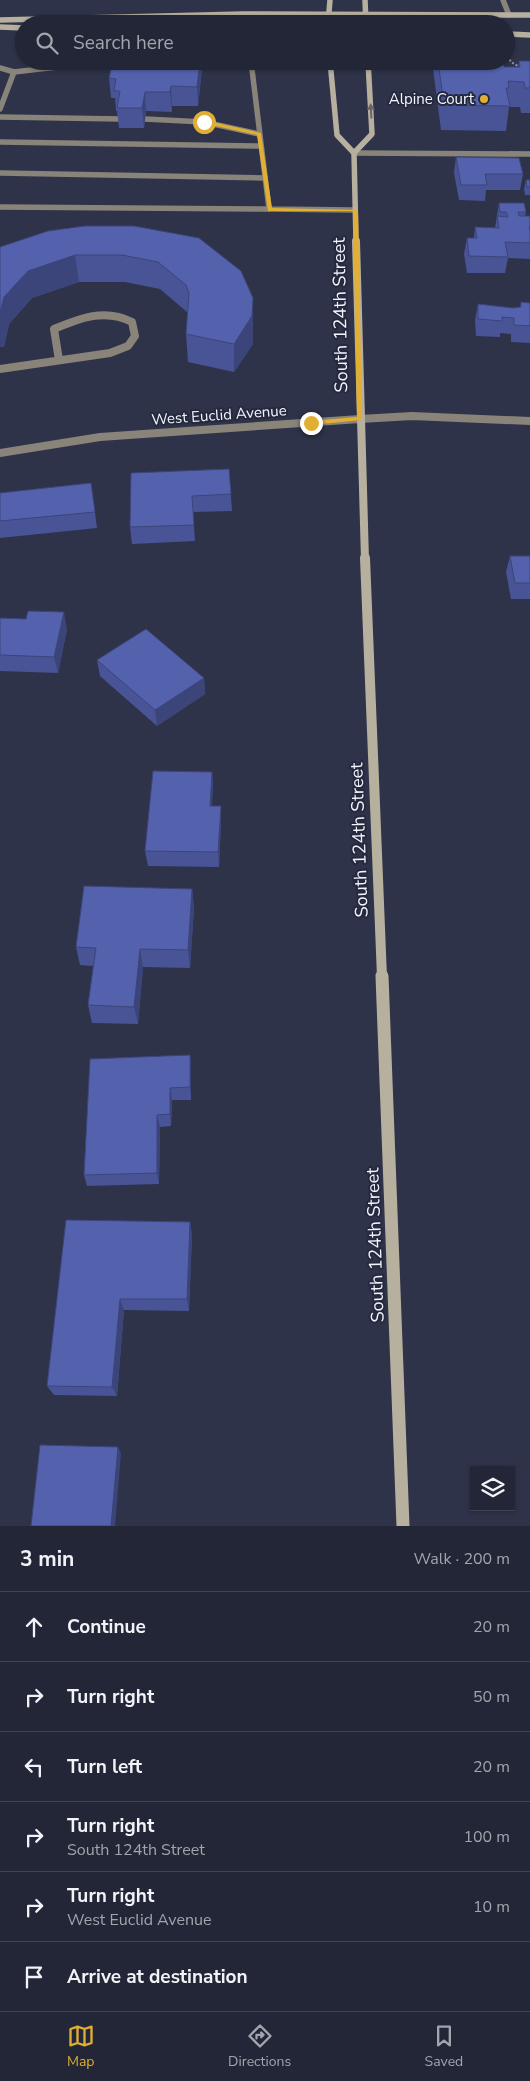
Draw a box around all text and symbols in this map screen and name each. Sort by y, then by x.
search box [15,15,515,70]
icon: search [33,29,61,57]
text: Search here [73,30,174,56]
place label: Alpine Court [389,89,475,109]
marker: Alpine Court [478,93,490,105]
one-way arrow [366,103,374,119]
route start [193,111,216,134]
street label: South 124th Street [327,237,353,393]
street label: West Euclid Avenue [151,400,287,430]
route end [300,412,323,435]
street label: South 124th Street [344,761,374,918]
street label: South 124th Street [360,1166,390,1323]
map controls [470,1466,515,1511]
button: layers [470,1466,515,1511]
text: 3 min [20,1545,74,1573]
text: Walk · 200 m [414,1548,510,1570]
icon: ahead [20,1613,48,1641]
text: Continue [67,1614,146,1640]
text: 20 m [473,1616,510,1638]
icon: right [20,1683,48,1711]
text: Turn right [67,1684,154,1710]
text: 50 m [473,1686,510,1708]
icon: left [20,1753,48,1781]
text: Turn left [67,1754,142,1780]
text: 20 m [473,1756,510,1778]
text: Turn right [67,1813,154,1839]
icon: right [20,1823,48,1851]
text: 100 m [463,1826,510,1848]
text: South 124th Street [67,1839,205,1861]
text: Turn right [67,1883,154,1909]
icon: right [20,1893,48,1921]
text: 10 m [473,1896,510,1918]
text: West Euclid Avenue [67,1909,212,1931]
icon: arrive [20,1963,48,1991]
text: Arrive at destination [67,1964,248,1990]
tab: Map [67,2022,95,2071]
tab: Directions [228,2022,291,2071]
tab: Saved [425,2022,463,2071]

